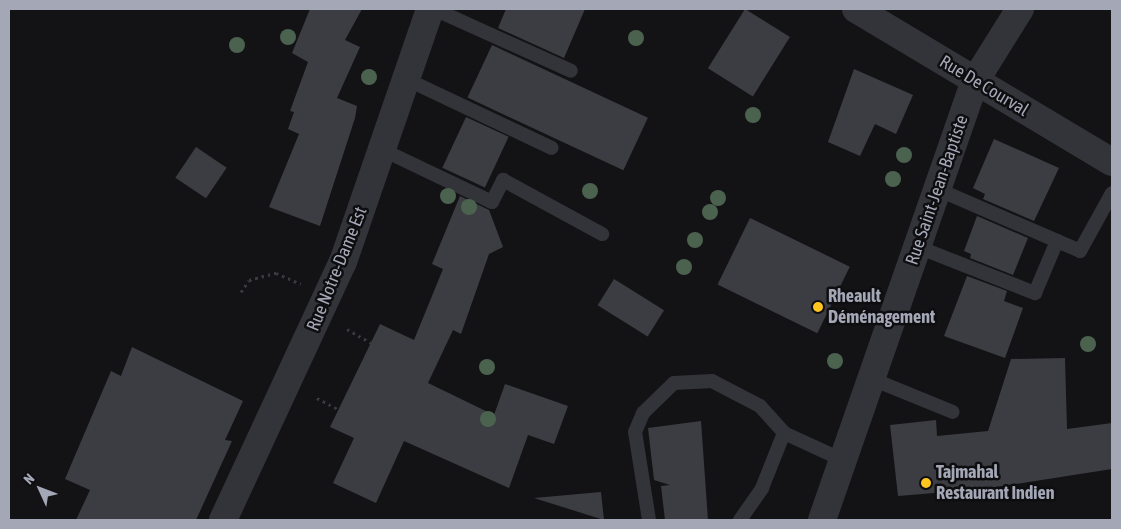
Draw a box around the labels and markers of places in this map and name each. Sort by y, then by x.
place label: Rheault Déménagement [828,286,935,328]
marker: Rheault Déménagement [812,301,824,313]
place label: Tajmahal Restaurant Indien [936,462,1054,504]
marker: Tajmahal Restaurant Indien [920,477,932,489]

